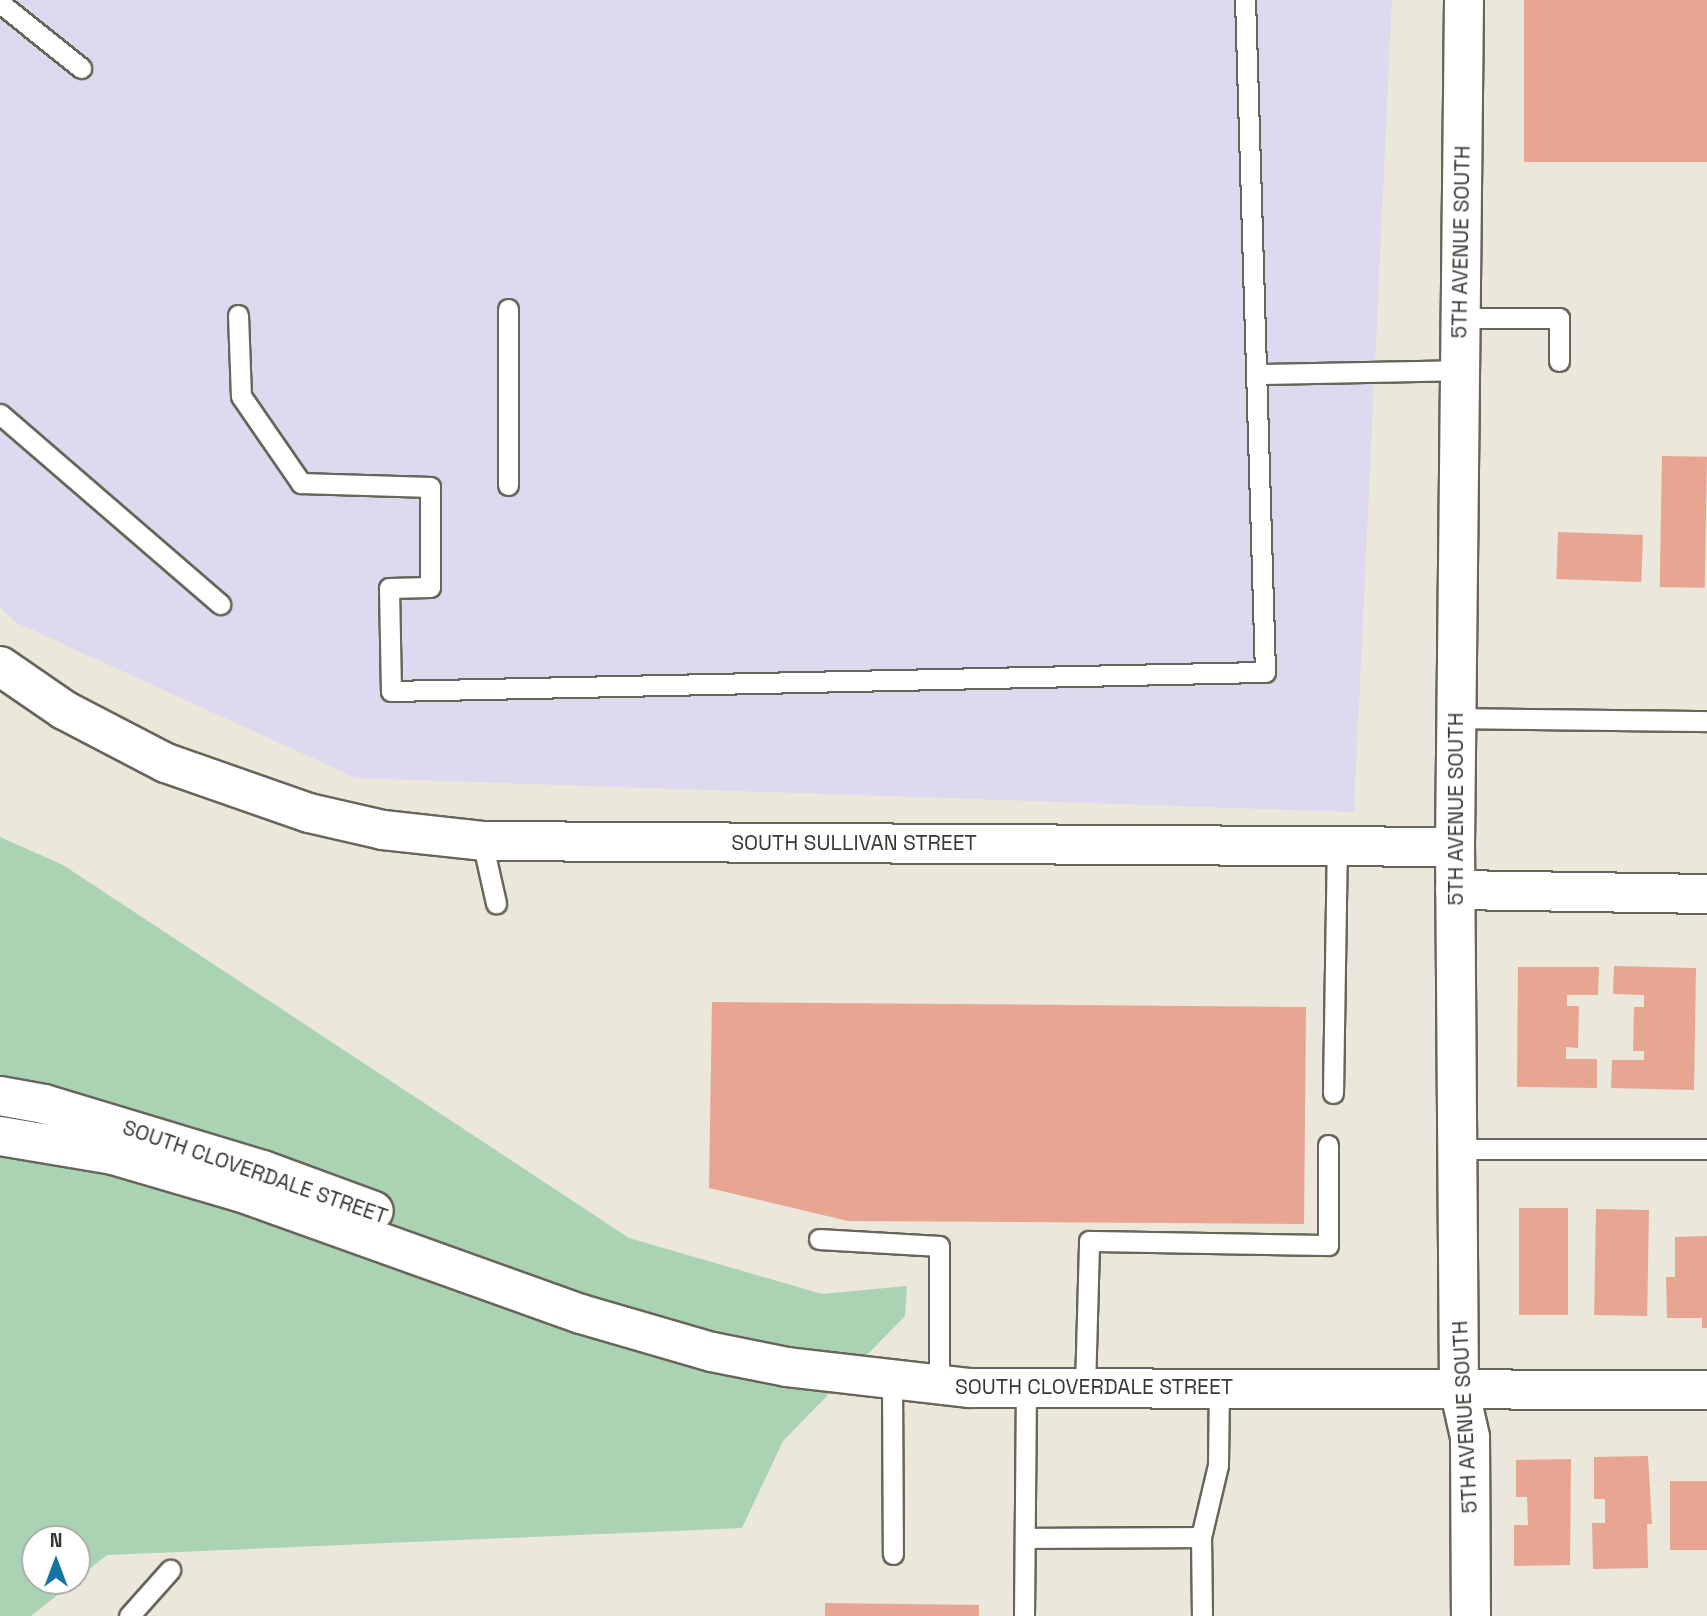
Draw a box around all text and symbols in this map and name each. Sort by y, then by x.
street label: 5TH AVENUE SOUTH [1447,145,1475,339]
street label: 5TH AVENUE SOUTH [1443,712,1469,906]
street label: SOUTH SULLIVAN STREET [731,830,977,856]
street label: SOUTH CLOVERDALE STREET [119,1115,391,1229]
street label: 5TH AVENUE SOUTH [1447,1320,1483,1514]
street label: SOUTH CLOVERDALE STREET [955,1374,1233,1400]
north arrow [21,1525,91,1595]
text: N [50,1528,62,1553]

